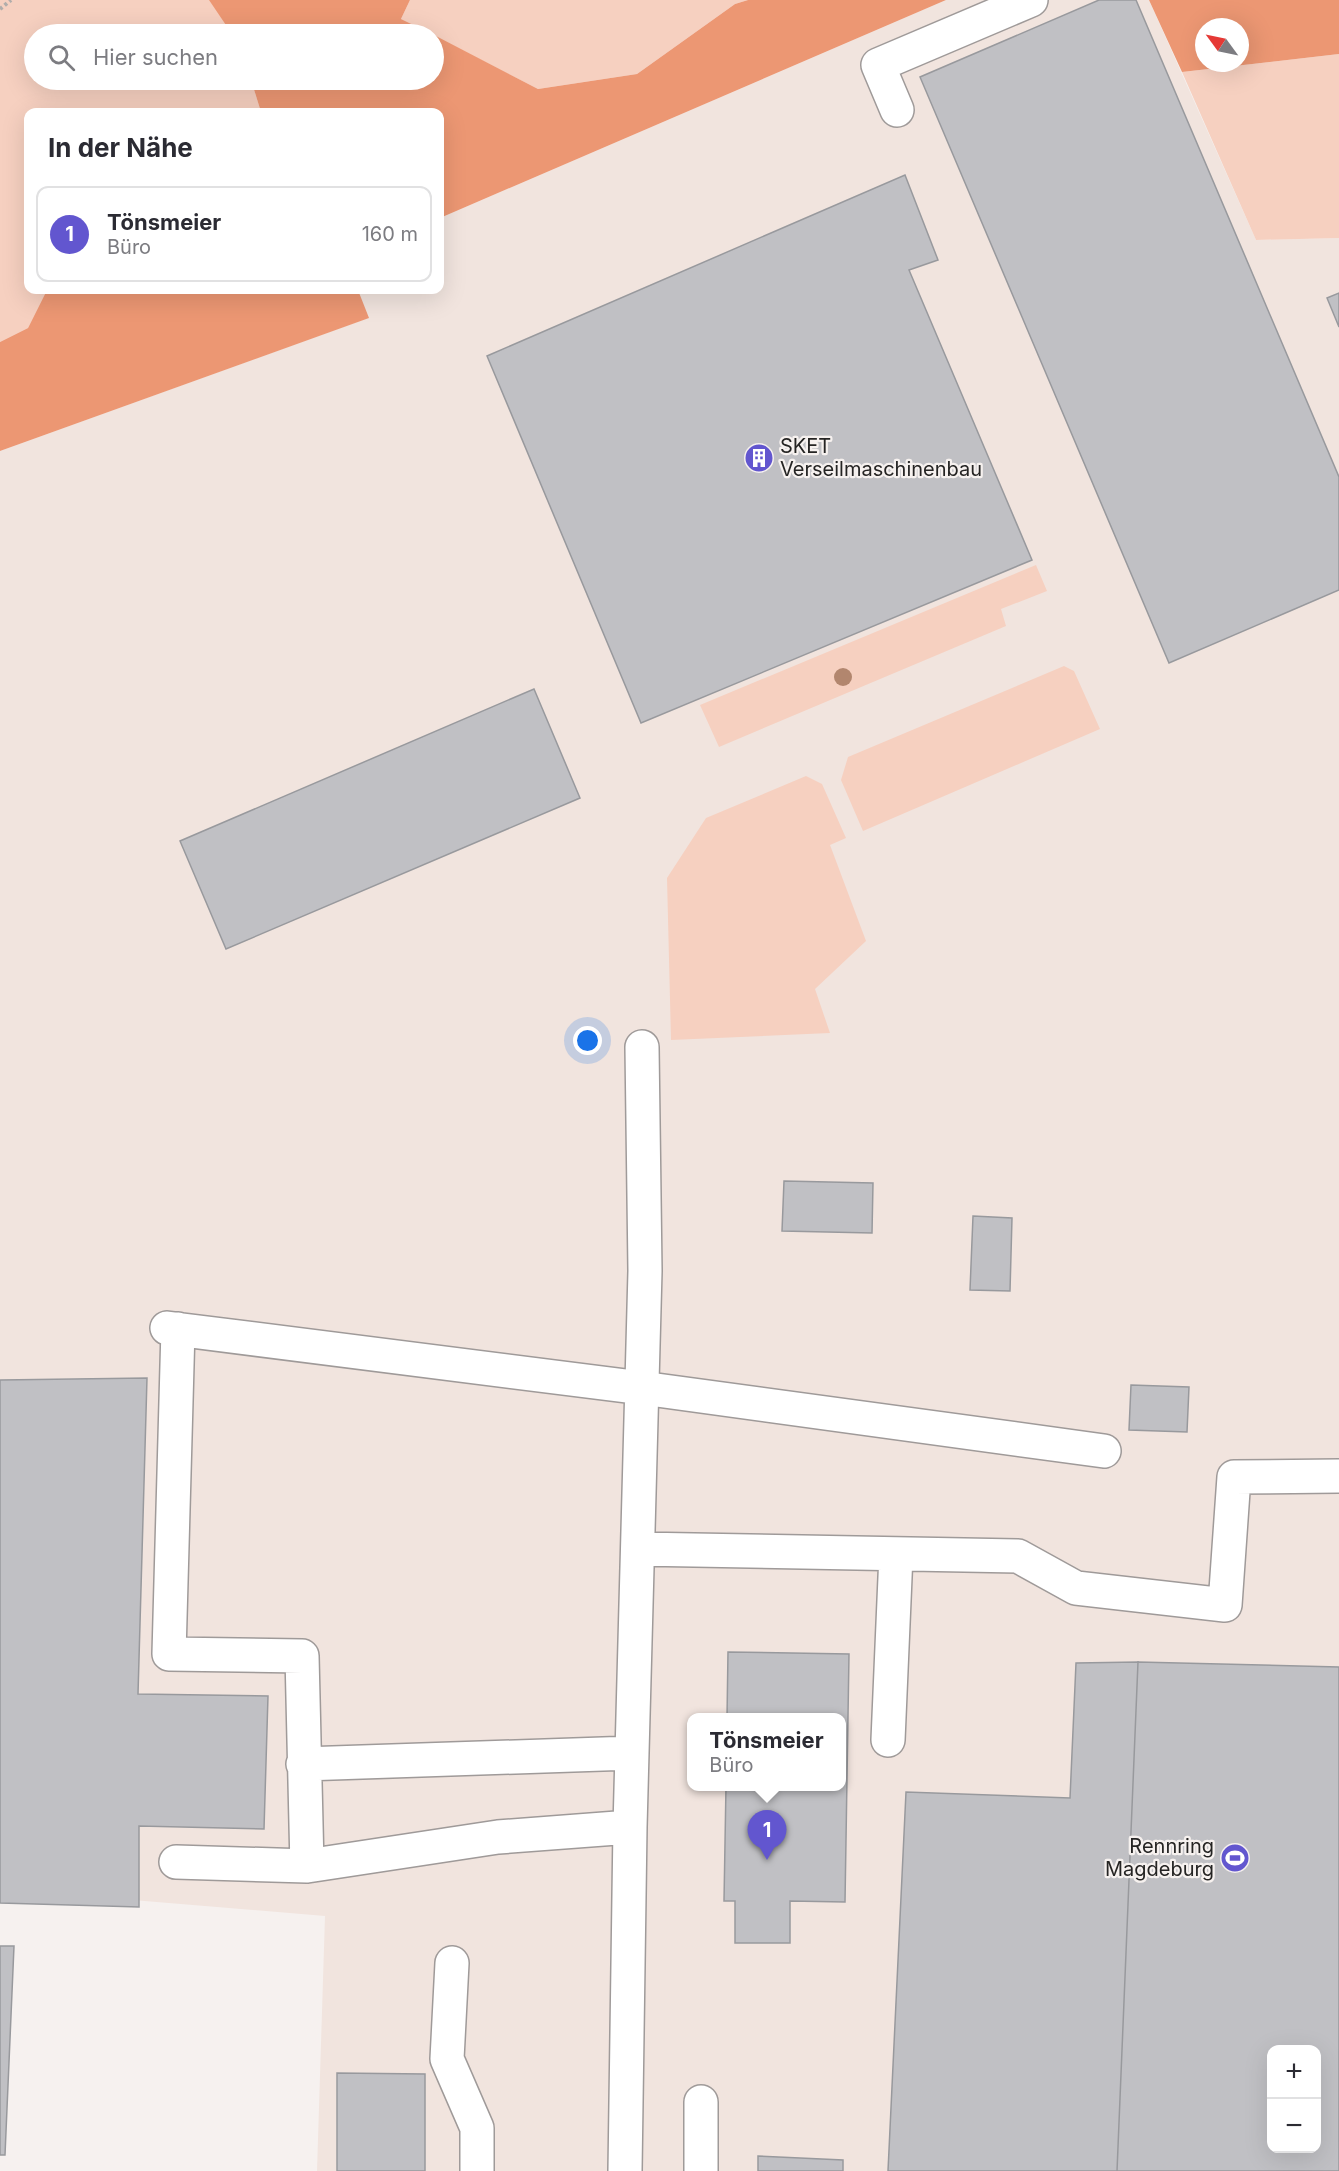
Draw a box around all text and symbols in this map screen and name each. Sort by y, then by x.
north arrow [1195,18,1249,72]
search box [24,24,444,90]
icon: search [45,41,78,74]
text: Hier suchen [93,44,218,70]
text: In der Nähe [48,132,193,163]
text: Tönsmeier [107,209,221,235]
text: 1 [65,222,74,246]
text: 160 m [362,222,418,246]
text: Büro [107,235,151,259]
place label: SKET Verseilmaschinenbau [780,434,982,481]
building icon: SKET Verseilmaschinenbau [743,442,775,474]
your location [573,1026,602,1055]
popup [687,1713,846,1791]
text: Tönsmeier [709,1727,824,1753]
text: Büro [709,1753,753,1777]
pin: 1 [748,1810,786,1860]
place label: Rennring Magdeburg [1105,1834,1214,1881]
sports icon: Rennring Magdeburg [1219,1842,1251,1874]
map controls [1267,2045,1321,2153]
button: + [1267,2045,1321,2099]
button: − [1267,2099,1321,2153]

